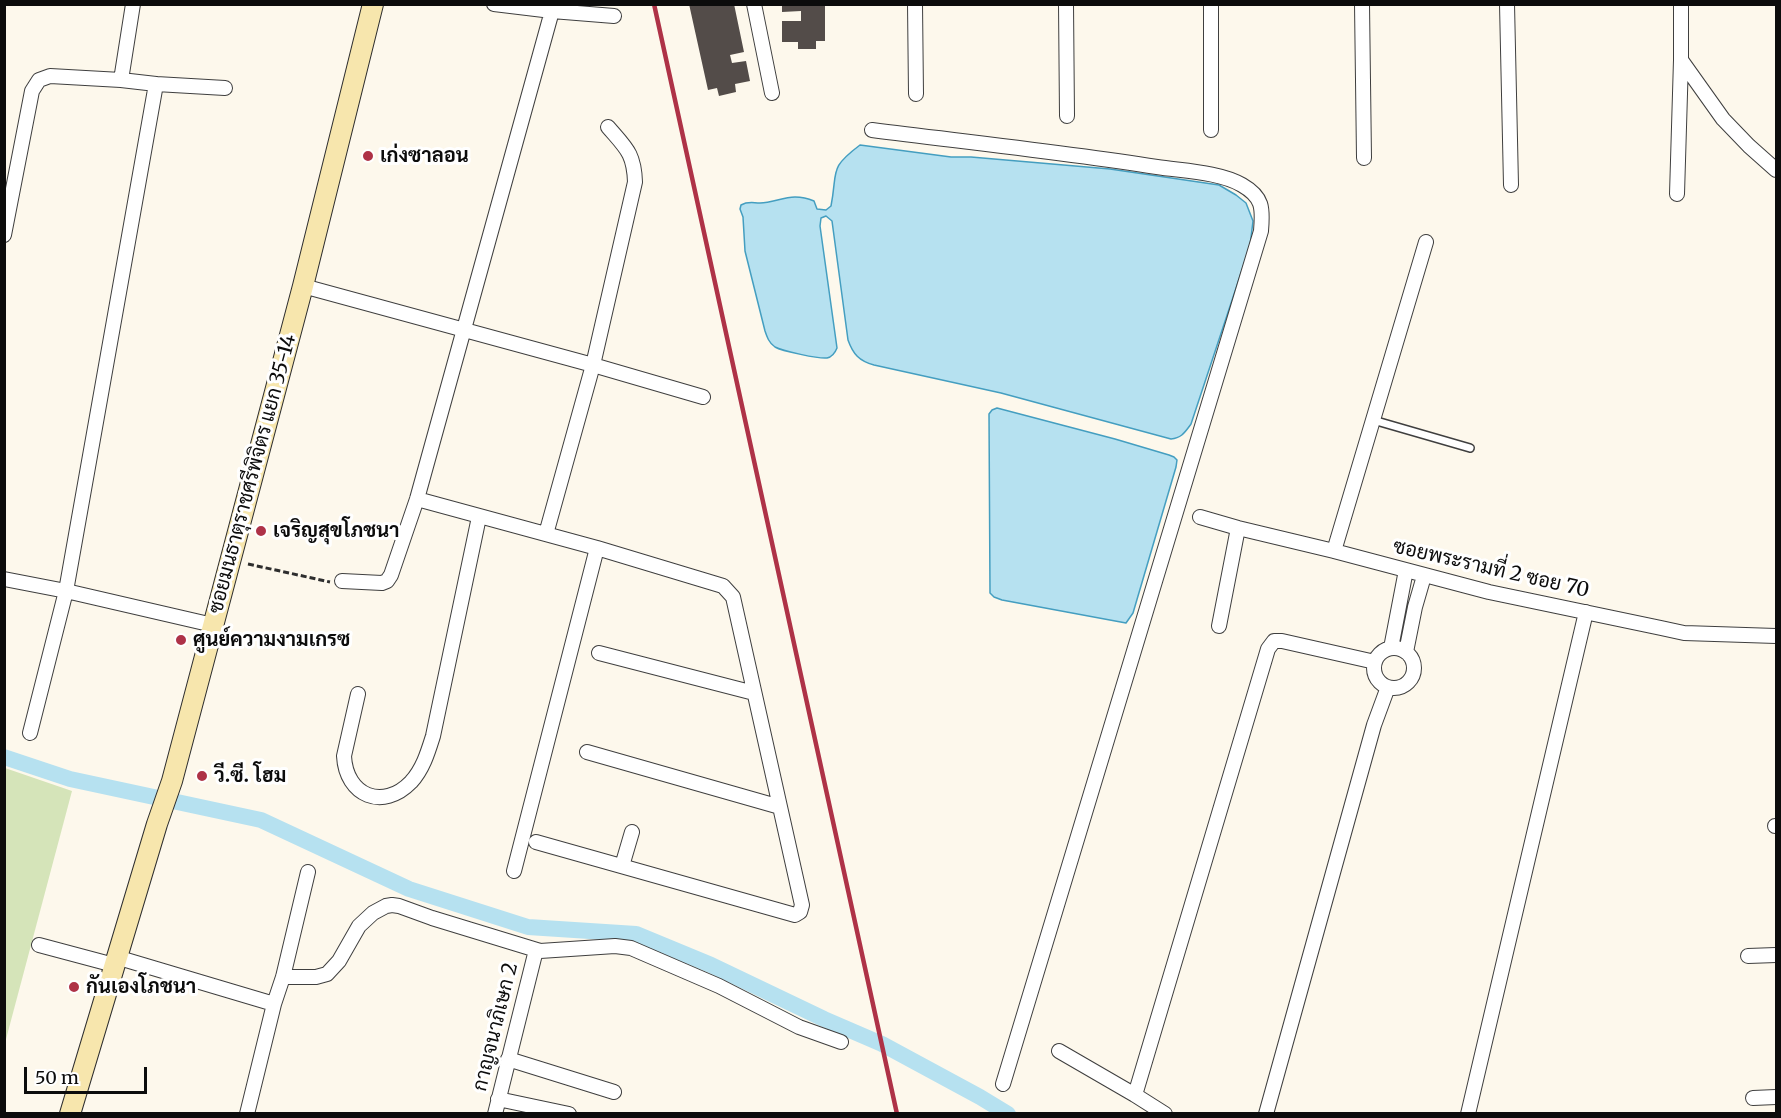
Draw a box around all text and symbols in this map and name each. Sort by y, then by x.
place label: เก่งซาลอน [380,144,469,168]
marker: เก่งซาลอน [361,149,375,163]
street label: ซอยมนธาตุราชศรีพิจิตร แยก 35-14 [204,332,302,616]
place label: เจริญสุขโภชนา [273,519,399,543]
marker: เจริญสุขโภชนา [254,524,268,538]
street label: ซอยพระรามที่ 2 ซอย 70 [1391,535,1591,603]
place label: ศูนย์ความงามเกรซ [193,628,350,652]
marker: ศูนย์ความงามเกรซ [174,633,188,647]
place label: วี.ซี. โฮม [214,764,286,788]
marker: วี.ซี. โฮม [195,769,209,783]
street label: กาญจนาภิเษก 2 [468,960,524,1094]
place label: กันเองโภชนา [86,975,196,999]
marker: กันเองโภชนา [67,980,81,994]
scale bar [27,1055,150,1093]
text: 50 m [35,1066,79,1089]

